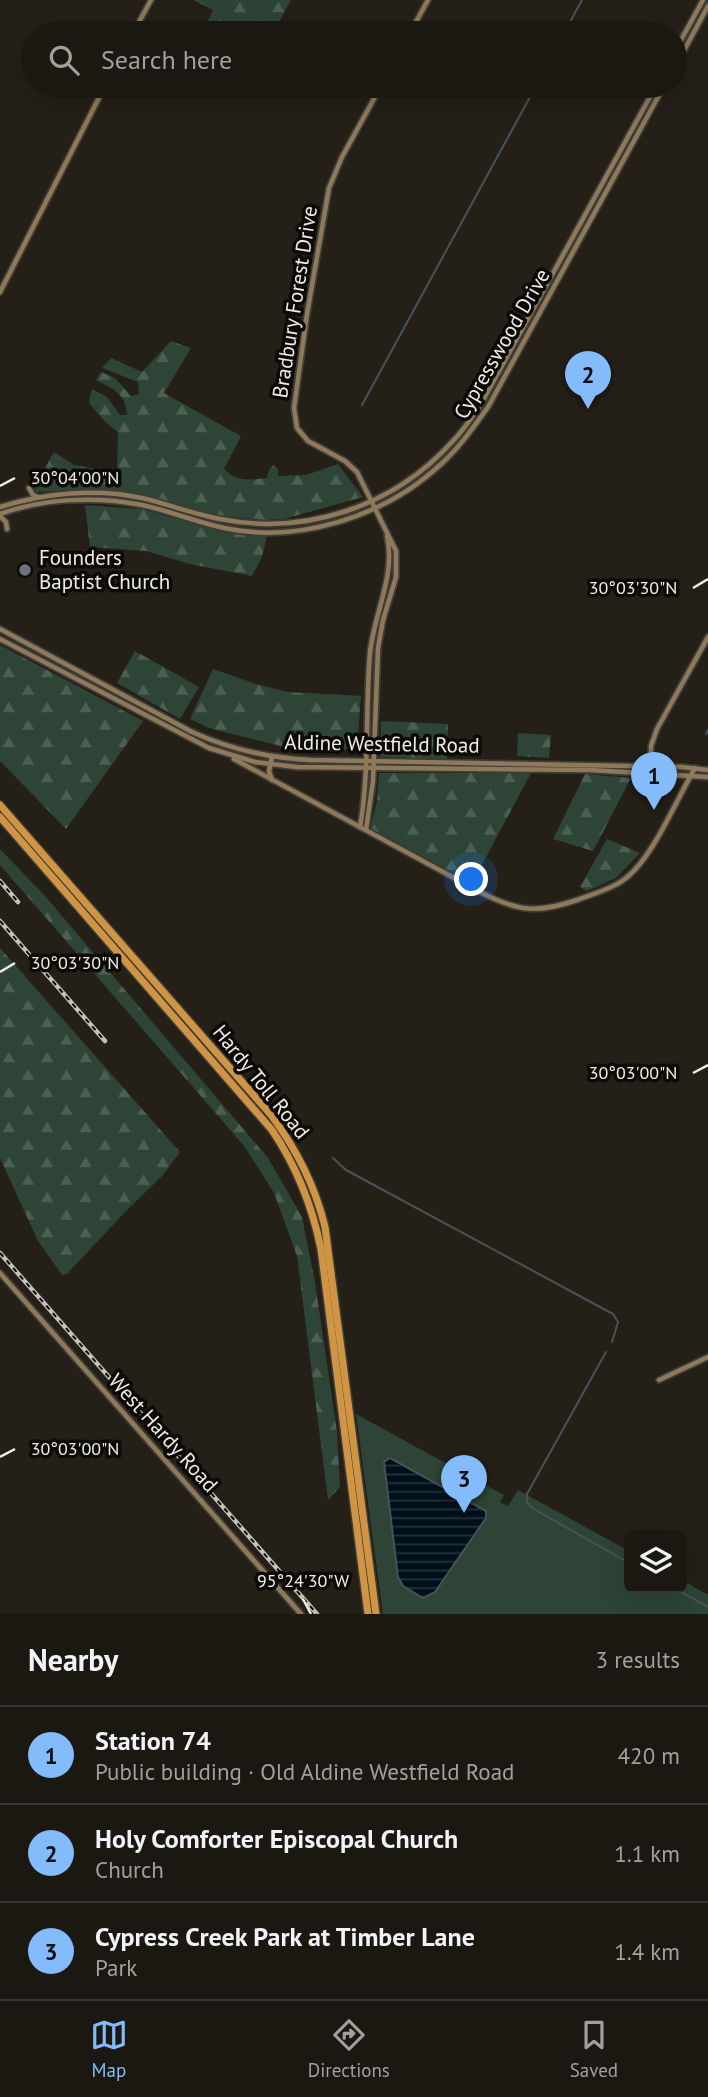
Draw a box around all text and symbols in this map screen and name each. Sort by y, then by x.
search box [21,21,687,98]
icon: search [45,41,83,79]
text: Search here [101,43,232,76]
street label: Bradbury Forest Drive [266,204,323,400]
street label: Cypresswood Drive [448,264,556,424]
pin: 2 [565,351,611,409]
text: 30°04'00"N [31,466,119,489]
place label: Founders Baptist Church [39,544,170,595]
marker: Founders Baptist Church [17,562,33,578]
text: 30°03'30"N [589,576,677,599]
street label: Aldine Westfield Road [284,728,480,759]
pin: 1 [631,752,677,810]
your location [454,862,488,896]
text: 30°03'30"N [31,951,119,974]
street label: Hardy Toll Road [207,1019,316,1144]
text: 30°03'00"N [589,1061,677,1084]
street label: West Hardy Road [103,1368,224,1498]
text: 30°03'00"N [31,1437,119,1460]
pin: 3 [441,1455,487,1513]
map controls [624,1530,687,1593]
button: layers [624,1530,687,1593]
text: 95°24'30"W [257,1569,349,1592]
text: Nearby [28,1640,118,1679]
text: 3 results [596,1645,680,1674]
text: Station 74 [95,1724,211,1757]
text: 1 [44,1741,58,1770]
text: 420 m [618,1741,680,1770]
text: Public building · Old Aldine Westfield Road [95,1757,514,1786]
text: Holy Comforter Episcopal Church [95,1822,458,1855]
text: 2 [44,1839,58,1868]
text: 1.1 km [614,1839,680,1868]
text: Church [95,1855,164,1884]
text: Cypress Creek Park at Timber Lane [95,1920,475,1953]
text: 3 [44,1937,58,1966]
text: 1.4 km [614,1937,680,1966]
text: Park [95,1953,137,1982]
tab: Map [90,2016,128,2082]
tab: Directions [308,2016,390,2082]
tab: Saved [570,2016,618,2082]

